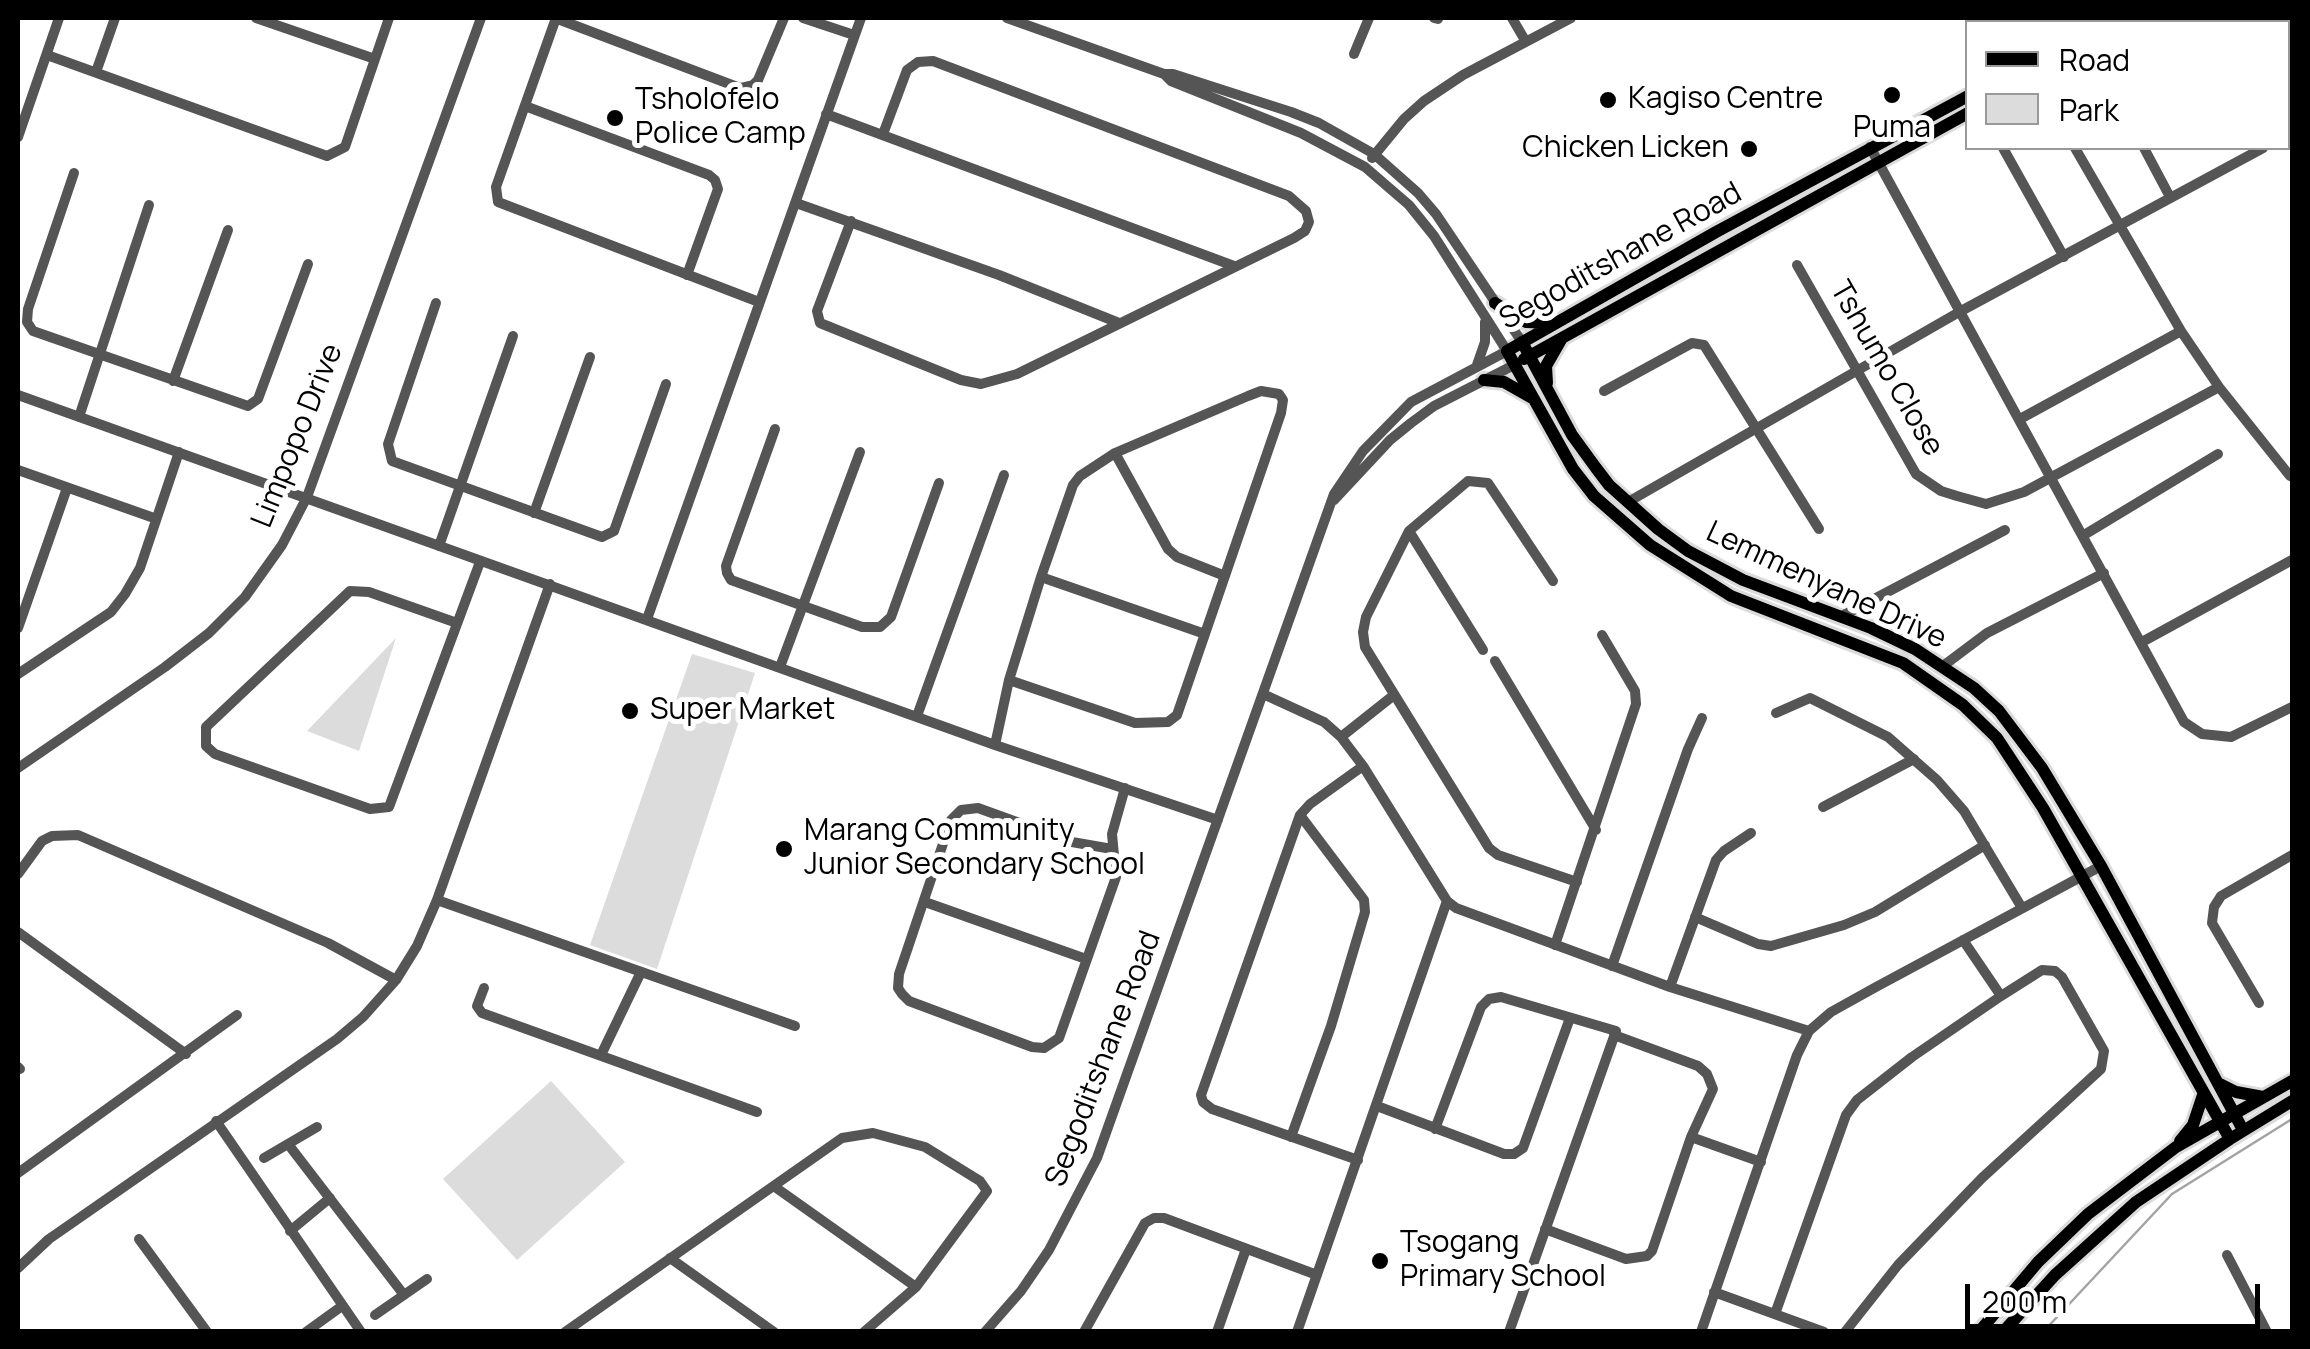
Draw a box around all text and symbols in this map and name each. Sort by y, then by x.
legend [1965,20,2290,150]
text: Road [2059,39,2130,80]
place label: Kagiso Centre [1628,82,1823,118]
place label: Tsholofelo Police Camp [635,83,806,154]
marker: Puma [1881,84,1903,106]
marker: Kagiso Centre [1597,89,1619,111]
text: Park [2059,89,2119,130]
marker: Tsholofelo Police Camp [604,107,626,129]
place label: Puma [1853,111,1931,147]
place label: Chicken Licken [1522,131,1729,167]
marker: Chicken Licken [1738,138,1760,160]
street label: Segoditshane Road [1494,176,1748,338]
street label: Tshumo Close [1821,275,1951,463]
street label: Limpopo Drive [245,339,351,533]
street label: Lemmenyane Drive [1700,515,1952,657]
place label: Super Market [650,693,835,729]
marker: Super Market [619,700,641,722]
place label: Marang Community Junior Secondary School [804,814,1145,884]
marker: Marang Community Junior Secondary School [773,838,795,860]
street label: Segoditshane Road [1039,926,1169,1192]
place label: Tsogang Primary School [1400,1226,1606,1296]
marker: Tsogang Primary School [1369,1250,1391,1272]
scale bar [1970,1264,2265,1326]
text: 200 m [1982,1281,2067,1322]

